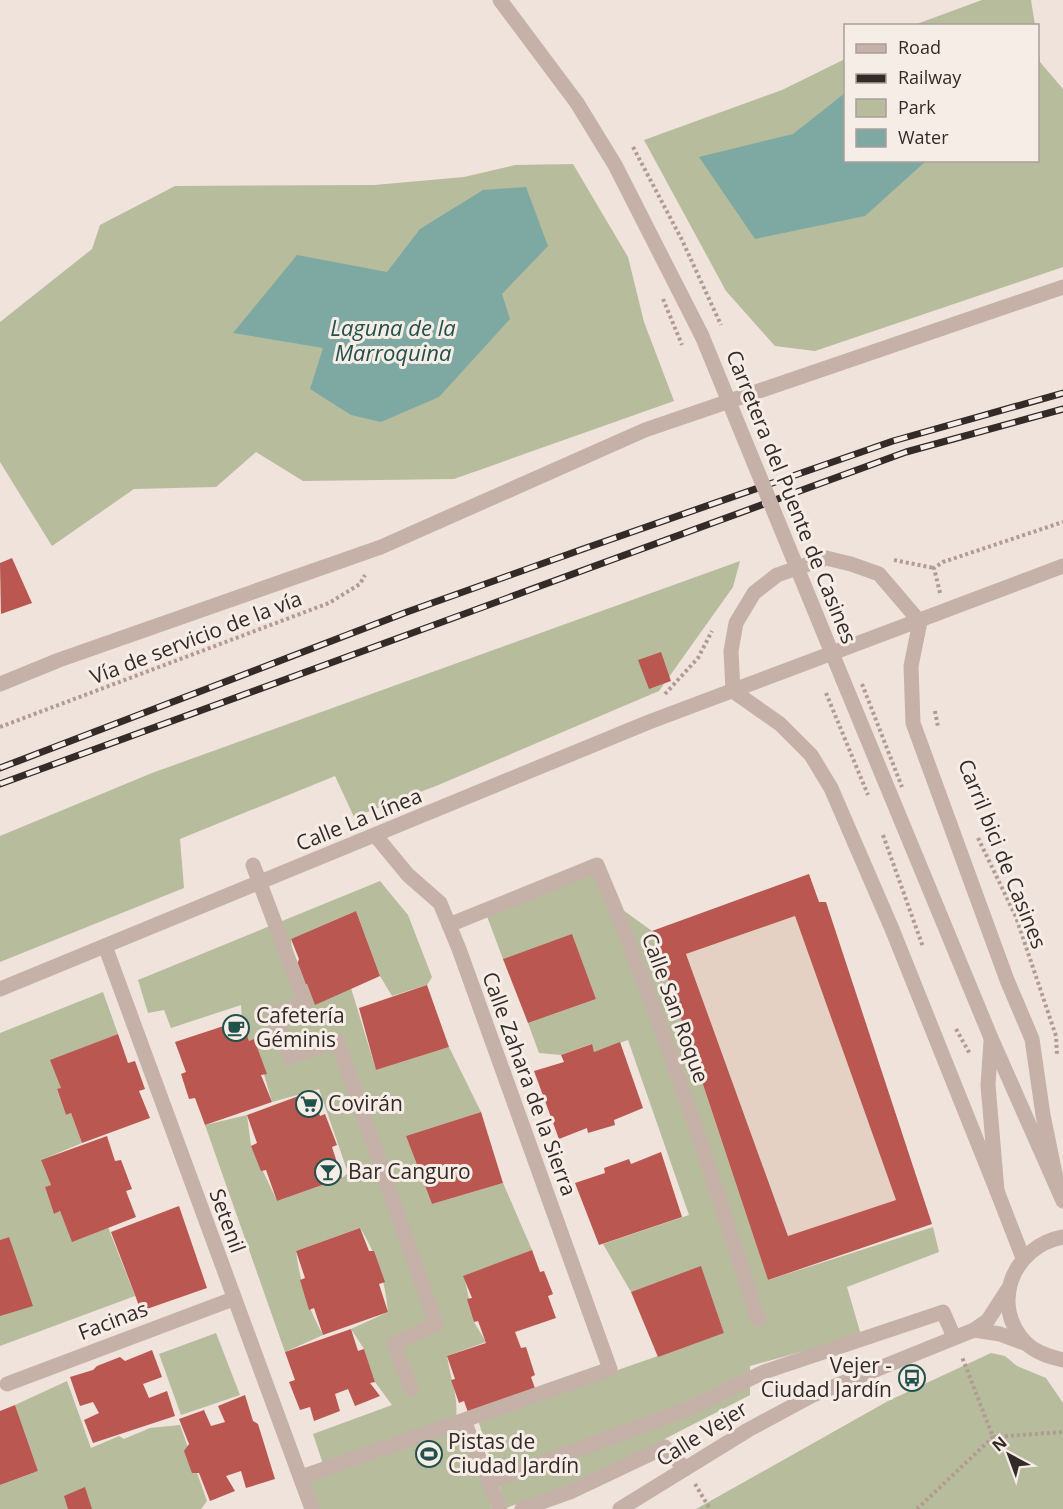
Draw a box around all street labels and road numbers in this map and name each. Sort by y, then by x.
street label: Carretera del Puente de Casines [720,346,864,648]
street label: Vía de servicio de la vía [86,584,306,690]
street label: Carril bici de Casines [952,755,1054,953]
street label: Calle La Línea [292,781,426,857]
street label: Calle San Roque [636,929,716,1086]
street label: Calle Zahara de la Sierra [476,968,584,1200]
street label: Setenil [203,1185,252,1256]
street label: Facinas [74,1294,151,1346]
street label: Calle Vejer [650,1394,753,1472]

